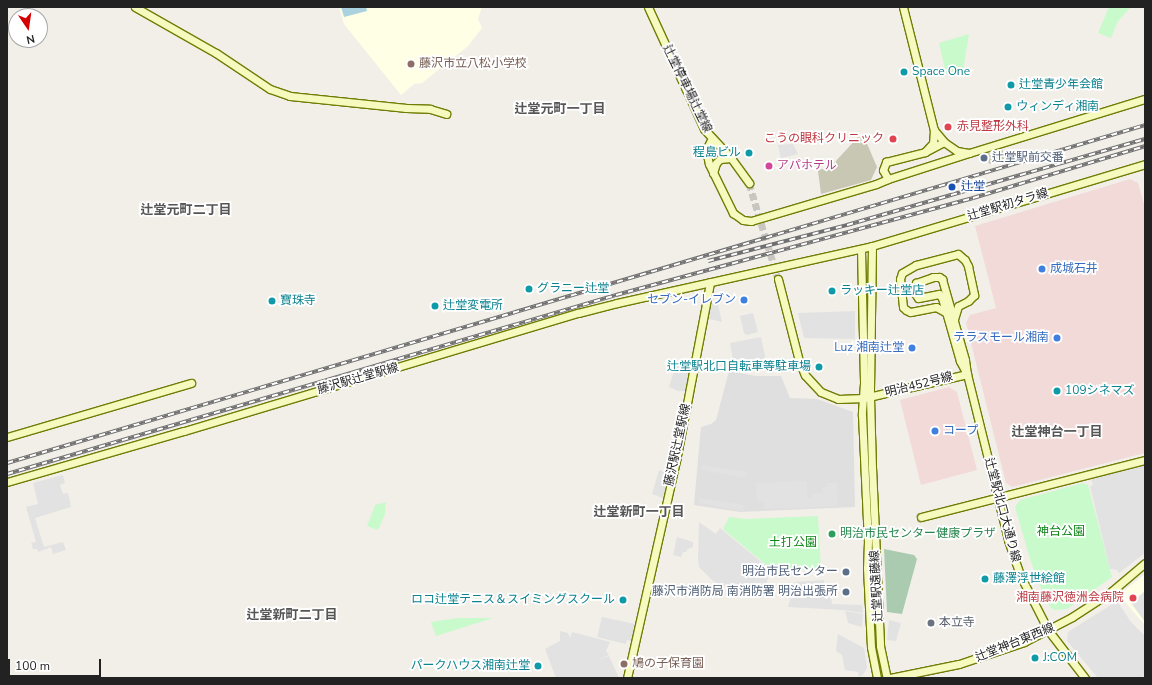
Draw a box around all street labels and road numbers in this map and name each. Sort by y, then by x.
street label: 辻堂停車場辻堂線 [659,43,715,135]
street label: 辻堂駅初タラ線 [966,186,1050,224]
street label: 藤沢駅辻堂駅線 [316,361,400,397]
street label: 明治452号線 [883,370,955,400]
street label: 藤沢駅辻堂駅線 [662,402,694,488]
street label: 辻堂駅北口大通り線 [981,456,1023,564]
street label: 辻堂駅遠藤線 [868,550,886,622]
street label: 辻堂神台東西線 [973,621,1057,665]

